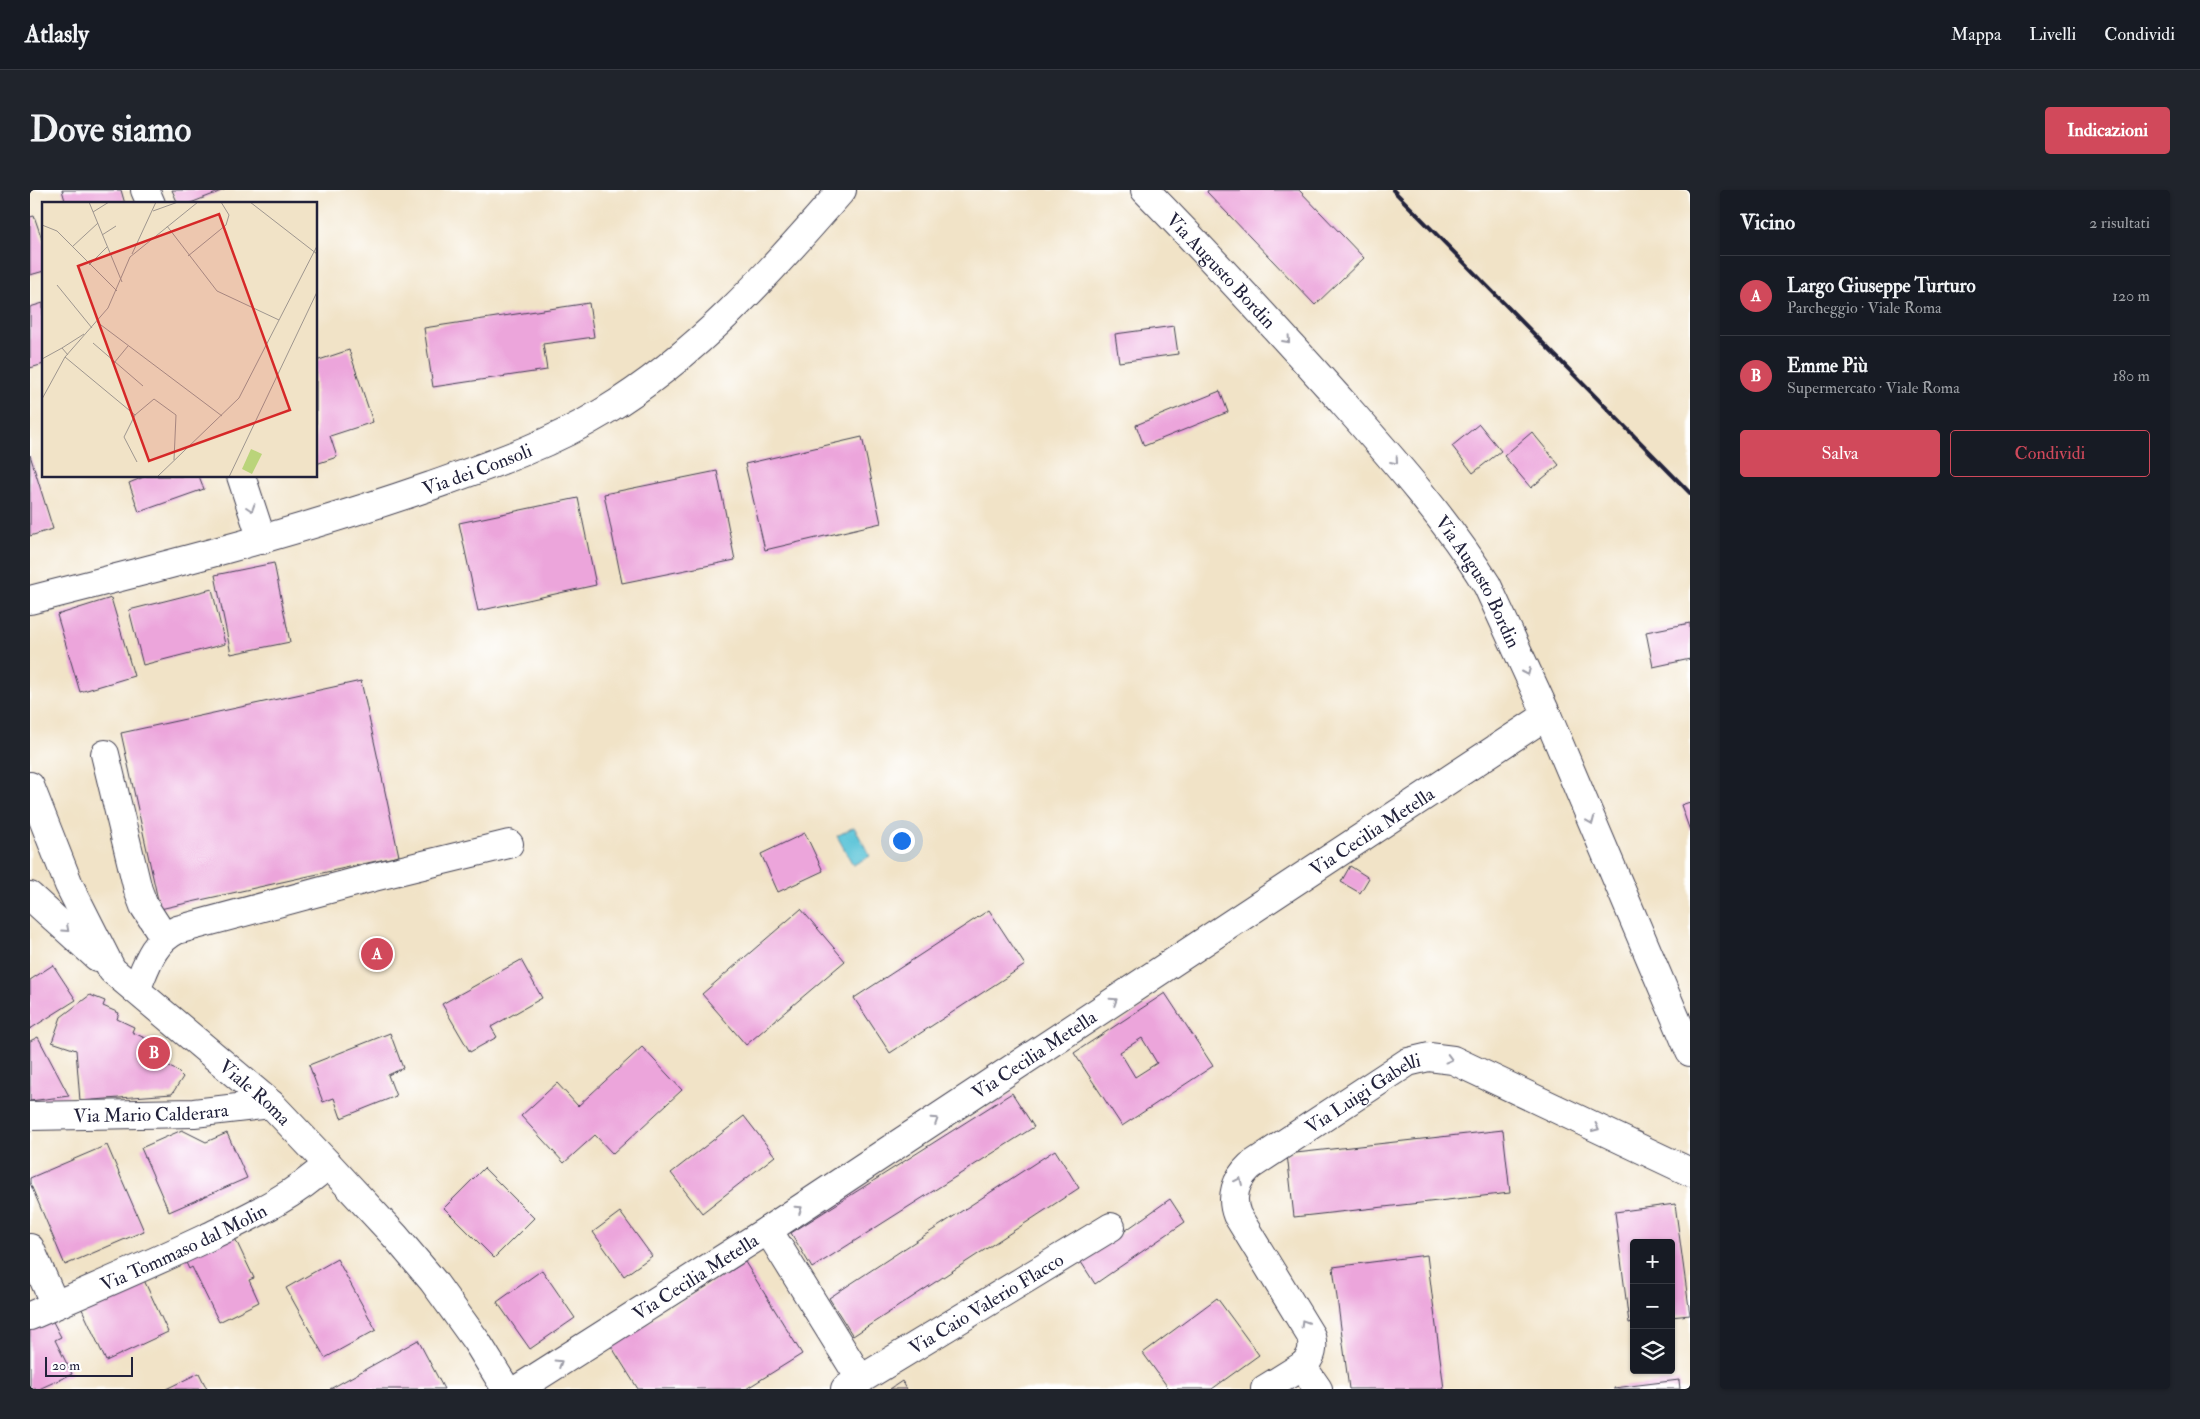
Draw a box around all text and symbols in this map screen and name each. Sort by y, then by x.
text: Atlasly [25,19,89,50]
text: Mappa [1951,23,2001,46]
text: Livelli [2029,23,2076,46]
text: Condividi [2104,23,2175,46]
button: Indicazioni [2045,107,2170,154]
text: Dove siamo [30,108,191,152]
inset map [42,202,318,478]
street label: Via Augusto Bordin [1161,208,1281,334]
text: Vicino [1740,209,1795,236]
text: 2 risultati [2089,213,2150,233]
text: Largo Giuseppe Turturo [1787,274,1976,298]
text: A [1751,286,1761,306]
text: 120 m [2112,286,2150,306]
text: Parcheggio · Viale Roma [1787,298,1942,318]
one-way arrow [1281,334,1290,343]
text: Emme Più [1787,354,1868,378]
text: B [1751,366,1761,386]
text: 180 m [2113,366,2150,386]
text: Supermercato · Viale Roma [1787,378,1960,398]
button: Salva [1740,430,1940,477]
button: Condividi [1950,430,2150,477]
street label: Via dei Consoli [419,438,536,501]
one-way arrow [1389,456,1398,465]
one-way arrow [245,503,255,512]
street label: Via Augusto Bordin [1430,511,1525,652]
one-way arrow [1520,667,1531,676]
street label: Via Cecilia Metella [1305,782,1439,882]
one-way arrow [1585,816,1596,825]
your location [889,828,915,854]
one-way arrow [61,923,70,932]
pin: A [361,935,393,973]
one-way arrow [1108,998,1118,1007]
street label: Via Cecilia Metella [968,1005,1101,1105]
pin: B [138,1034,170,1072]
street label: Via Luigi Gabelli [1301,1048,1423,1139]
one-way arrow [1445,1053,1453,1064]
street label: Viale Roma [214,1055,296,1131]
street label: Via Mario Calderara [73,1098,230,1128]
one-way arrow [929,1116,938,1126]
one-way arrow [1591,1121,1600,1132]
one-way arrow [1233,1177,1243,1186]
street label: Via Tommaso dal Molin [97,1199,271,1297]
one-way arrow [793,1206,803,1215]
street label: Via Cecilia Metella [628,1228,763,1326]
map controls [1630,1239,1675,1374]
button: + [1630,1239,1675,1284]
street label: Via Caio Valerio Flacco [905,1248,1068,1360]
button: − [1630,1284,1675,1329]
one-way arrow [1300,1319,1310,1328]
button: layers [1630,1329,1675,1374]
scale bar [45,1354,132,1377]
text: 20 m [52,1357,80,1374]
one-way arrow [554,1359,563,1369]

